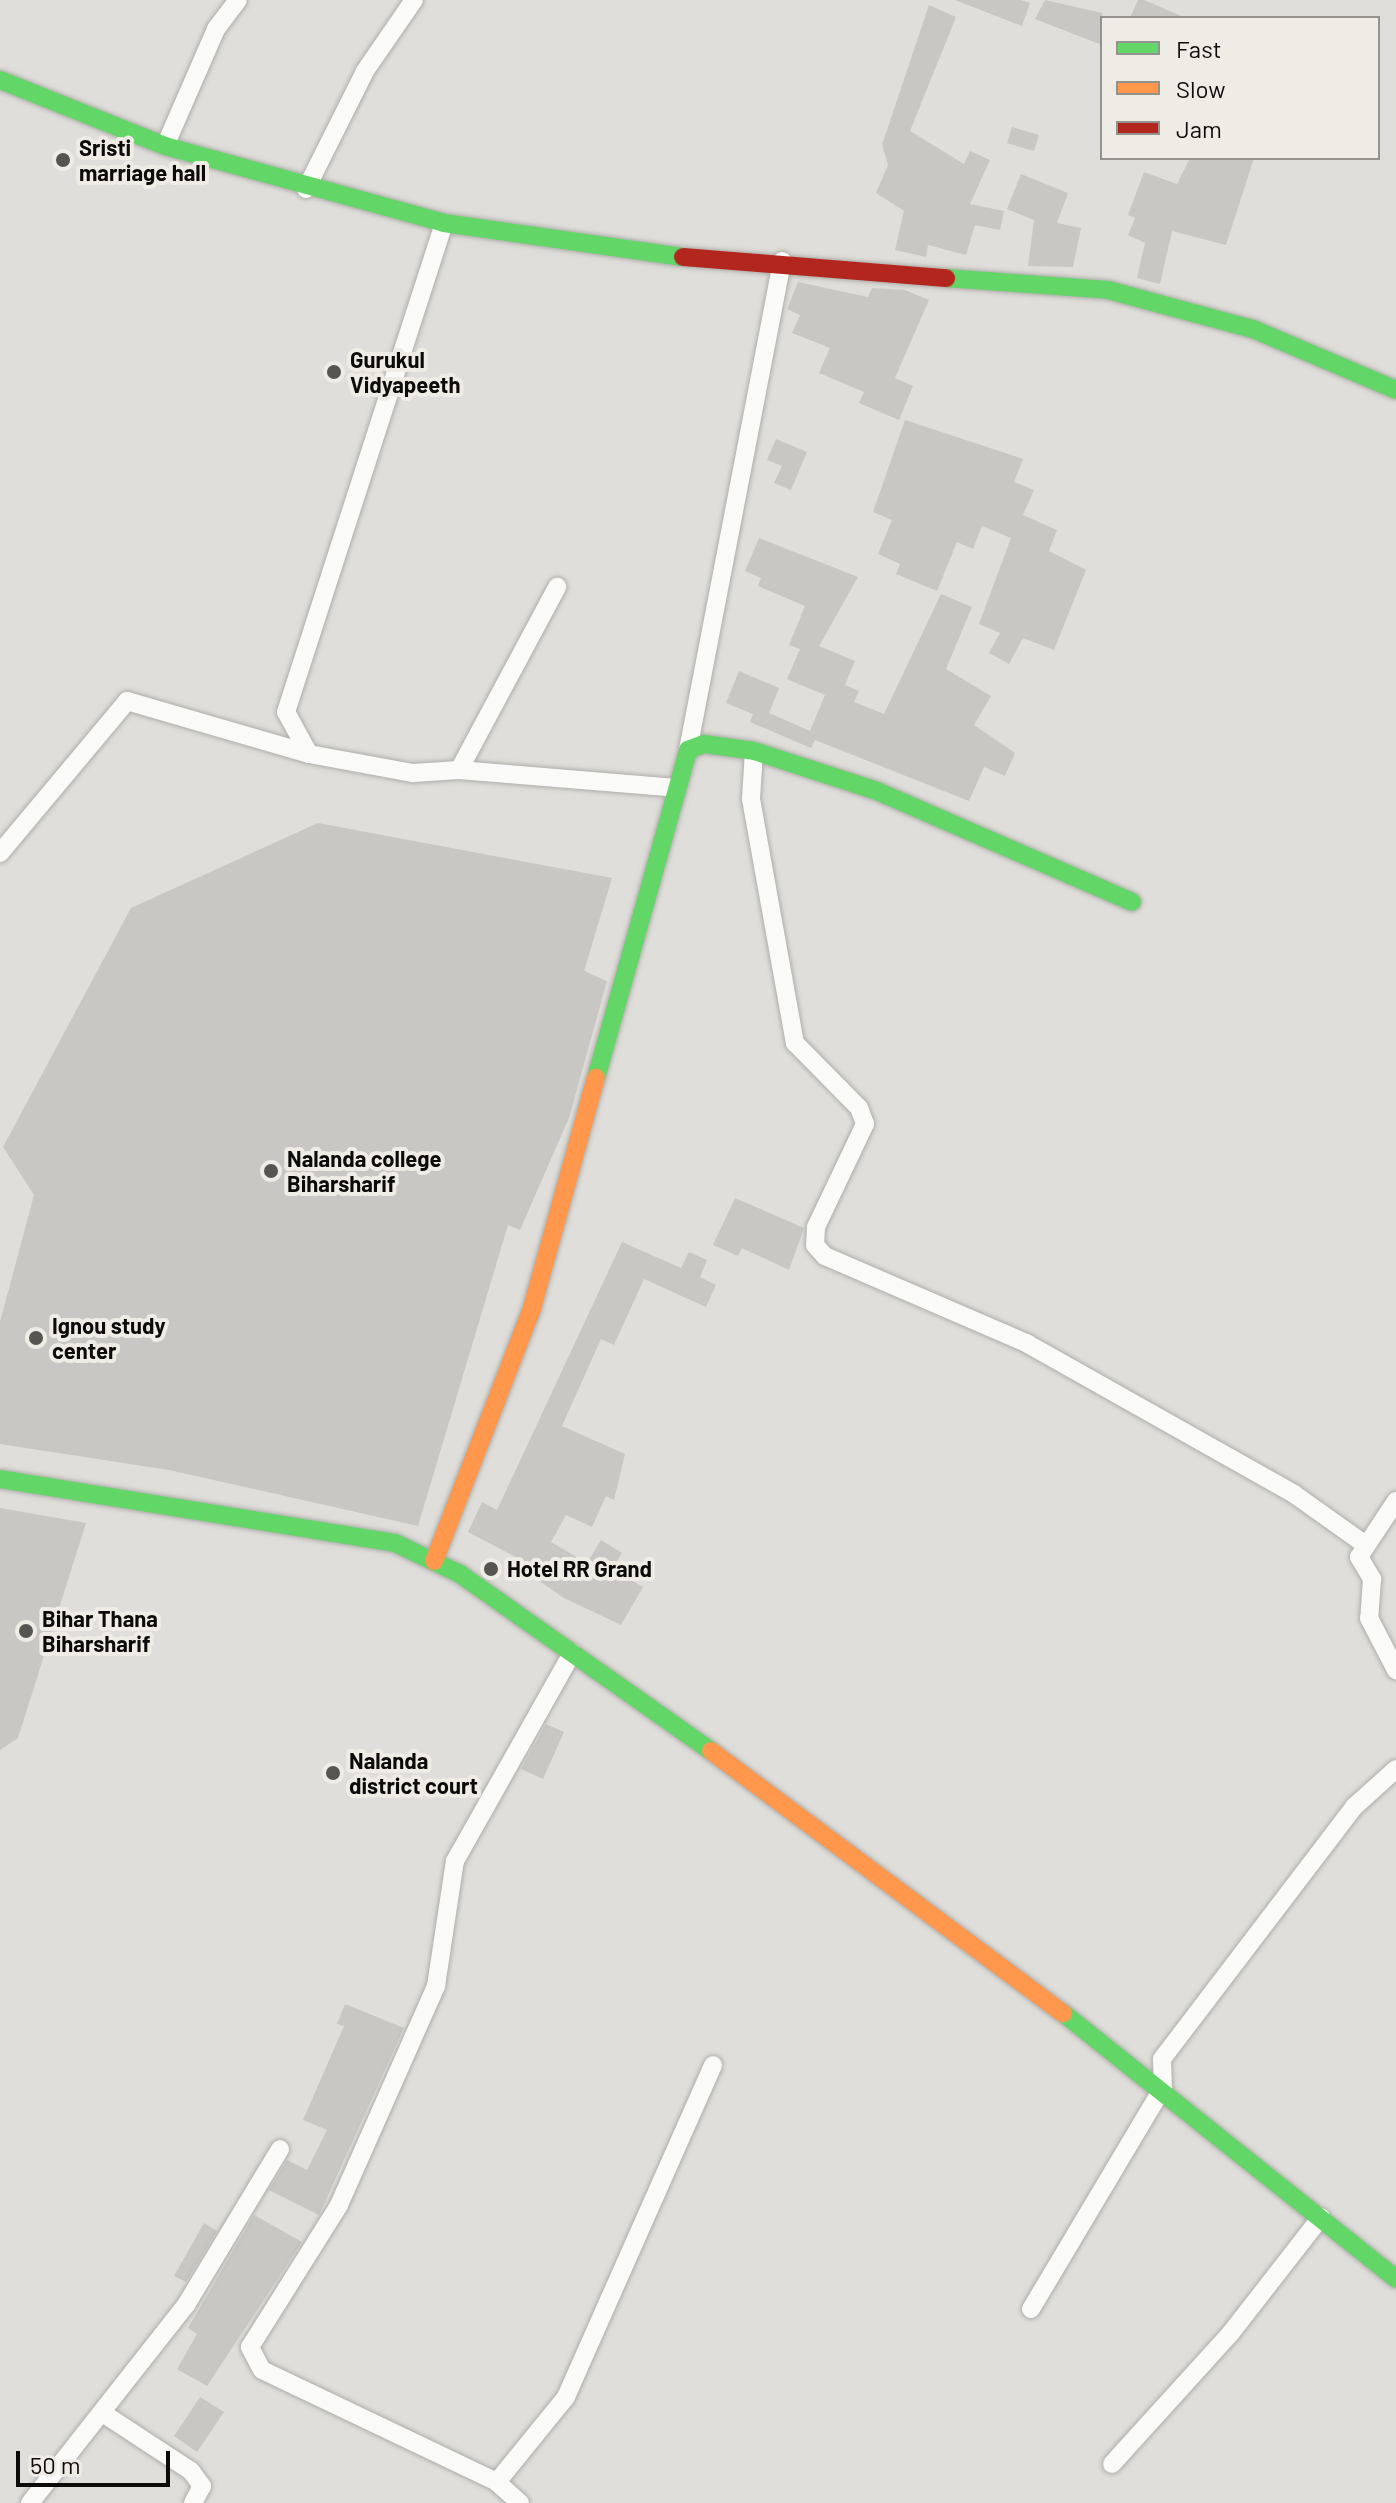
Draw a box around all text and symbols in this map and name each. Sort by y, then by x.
legend [1100,16,1380,160]
text: Fast [1176,34,1221,63]
text: Slow [1176,74,1225,103]
text: Jam [1176,114,1222,143]
place label: Sristi marriage hall [79,134,206,186]
marker: Sristi marriage hall [54,151,72,169]
place label: Gurukul Vidyapeeth [350,346,460,398]
marker: Gurukul Vidyapeeth [325,363,343,381]
place label: Nalanda college Biharsharif [287,1145,442,1196]
marker: Nalanda college Biharsharif [262,1162,280,1180]
place label: Ignou study center [52,1312,166,1364]
marker: Ignou study center [27,1329,45,1347]
place label: Hotel RR Grand [507,1556,652,1582]
marker: Hotel RR Grand [482,1560,500,1578]
place label: Bihar Thana Biharsharif [42,1605,158,1656]
marker: Bihar Thana Biharsharif [17,1622,35,1640]
place label: Nalanda district court [349,1747,478,1798]
marker: Nalanda district court [324,1764,342,1782]
scale bar [20,2435,174,2485]
text: 50 m [30,2450,81,2479]

